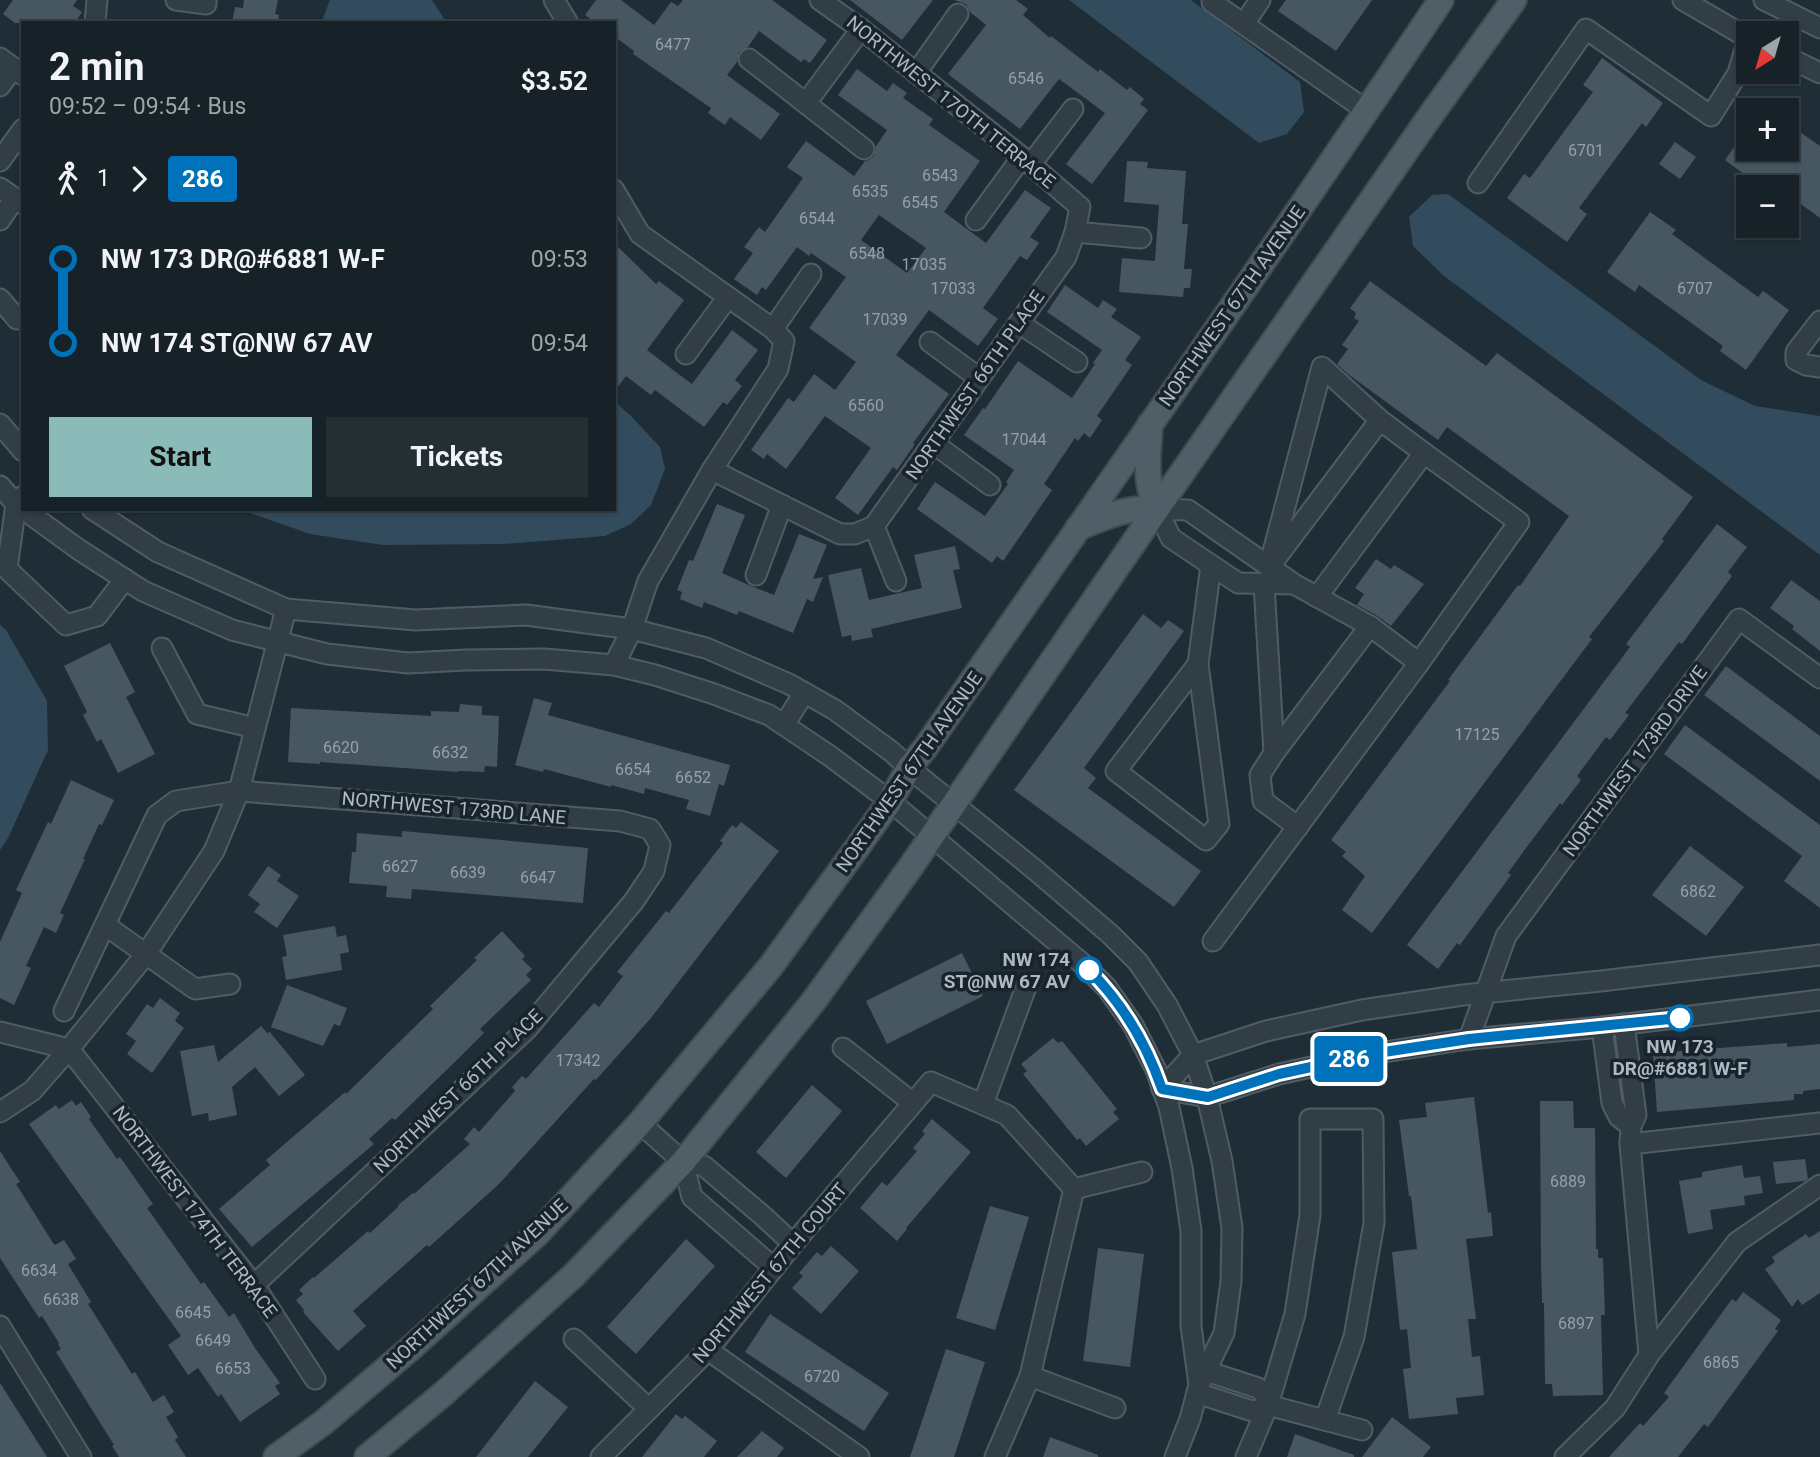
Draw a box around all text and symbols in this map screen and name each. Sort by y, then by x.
street label: NORTHWEST 17OTH TERRACE [842,11,1060,193]
north arrow [1736,21,1799,84]
map controls [1736,21,1799,238]
house number: 6477 [655,35,691,54]
text: 2 min [49,45,145,89]
text: $3.52 [521,66,588,96]
house number: 6546 [1008,69,1044,88]
text: 09:52 – 09:54 · Bus [49,93,246,120]
button: + [1736,98,1799,161]
house number: 6701 [1568,141,1604,160]
icon: walk [49,160,87,198]
icon: forward [120,160,158,198]
text: 1 [97,165,110,192]
text: 286 [182,165,223,193]
house number: 6543 [922,166,958,185]
button: − [1736,175,1799,238]
house number: 6535 [852,182,888,201]
house number: 6545 [902,193,938,212]
street label: NORTHWEST 67TH AVENUE [1154,201,1310,411]
house number: 6544 [799,209,835,228]
text: NW 173 DR@#6881 W-F [101,244,385,274]
house number: 6548 [849,244,885,263]
text: 09:53 [531,246,588,273]
house number: 17035 [902,255,946,274]
house number: 17033 [931,279,975,298]
house number: 6707 [1677,279,1713,298]
street label: NORTHWEST 66TH PLACE [901,286,1049,484]
house number: 17039 [863,310,907,329]
text: NW 174 ST@NW 67 AV [101,328,373,358]
text: 09:54 [531,330,588,357]
house number: 6560 [848,396,884,415]
button: Start [49,417,312,497]
button: Tickets [326,417,588,497]
house number: 17044 [1002,430,1046,449]
street label: NORTHWEST 173RD DRIVE [1558,661,1712,861]
street label: NORTHWEST 67TH AVENUE [831,667,987,877]
house number: 17125 [1455,725,1499,744]
house number: 6620 [323,738,359,757]
house number: 6632 [432,743,468,762]
house number: 6654 [615,760,651,779]
house number: 6652 [675,768,711,787]
street label: NORTHWEST 173RD LANE [341,787,567,829]
house number: 6627 [382,857,418,876]
house number: 6639 [450,863,486,882]
house number: 6647 [520,868,556,887]
house number: 6862 [1680,882,1716,901]
place label: NW 174 ST@NW 67 AV [944,948,1071,993]
marker: NW 174 ST@NW 67 AV [1076,957,1102,983]
street label: NORTHWEST 66TH PLACE [369,1004,547,1178]
marker: NW 173 DR@#6881 W-F [1667,1005,1693,1031]
place label: NW 173 DR@#6881 W-F [1612,1035,1748,1080]
line badge: 286 [1309,1036,1389,1082]
text: 286 [1328,1045,1370,1073]
house number: 17342 [556,1051,600,1070]
street label: NORTHWEST 174TH TERRACE [108,1101,282,1323]
house number: 6889 [1550,1172,1586,1191]
street label: NORTHWEST 67TH COURT [688,1178,852,1368]
street label: NORTHWEST 67TH AVENUE [382,1194,572,1374]
house number: 6634 [21,1261,57,1280]
house number: 6638 [43,1290,79,1309]
house number: 6645 [175,1303,211,1322]
house number: 6897 [1558,1314,1594,1333]
house number: 6649 [195,1331,231,1350]
house number: 6865 [1703,1353,1739,1372]
house number: 6653 [215,1359,251,1378]
house number: 6720 [804,1367,840,1386]

